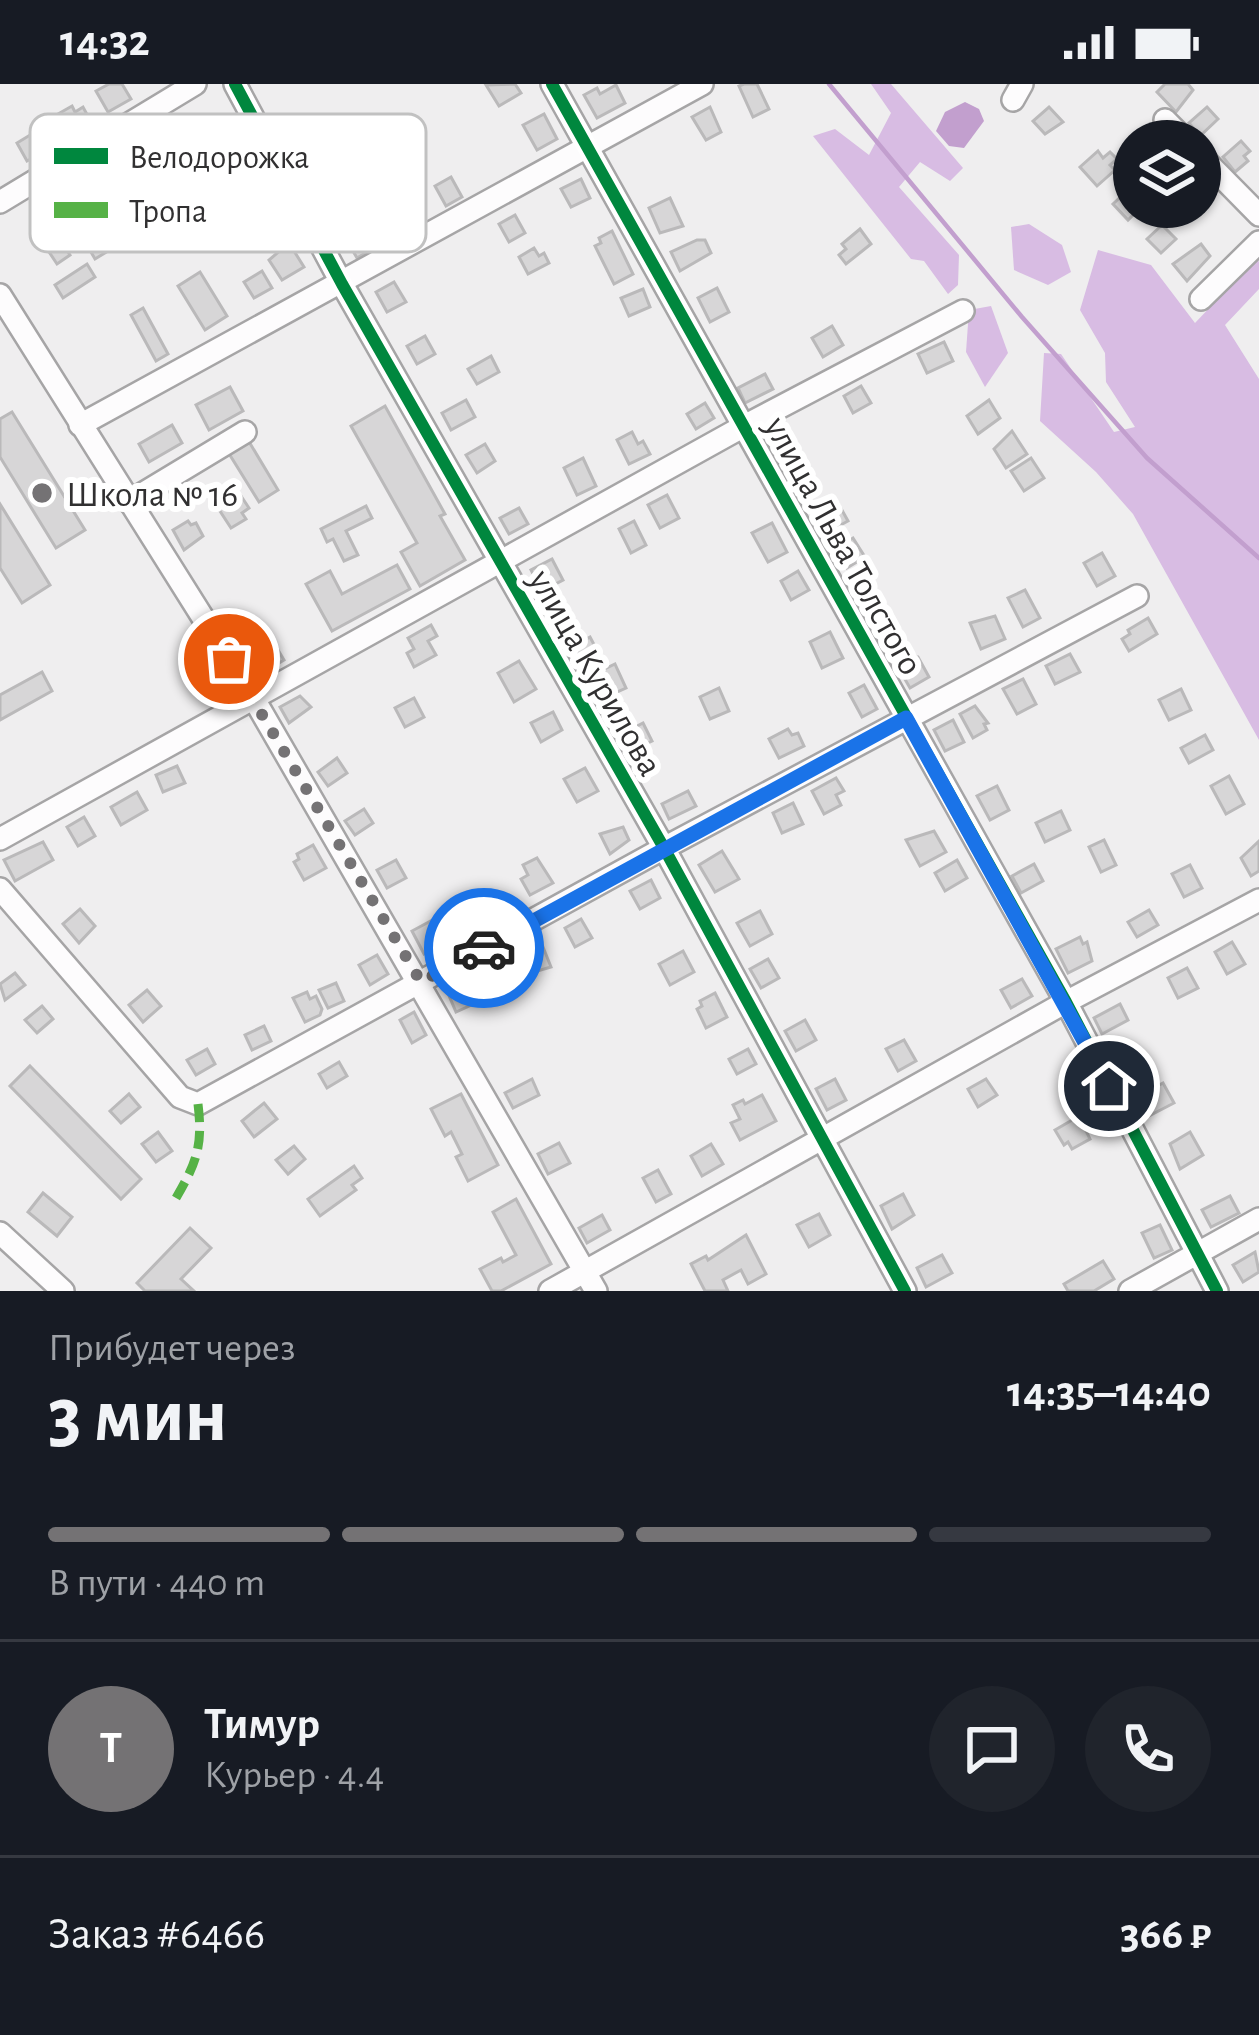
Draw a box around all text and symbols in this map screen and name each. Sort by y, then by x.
text: 14:32 [60,19,150,64]
legend [30,114,426,252]
map controls [1113,120,1221,228]
button: layers [1113,120,1221,228]
text: Велодорожка [129,142,309,175]
text: Тропа [129,196,207,229]
street label: улица Льва Толстого [757,410,929,681]
place label: Школа № 16 [66,477,238,513]
marker: Школа № 16 [29,480,55,506]
street label: улица Курилова [521,563,669,782]
pin [178,608,280,710]
icon: bag [196,626,262,692]
courier [424,888,544,1008]
icon: car [451,915,517,981]
pin [1058,1035,1160,1137]
icon: home [1076,1053,1142,1119]
text: Прибудет через [48,1329,295,1368]
text: 14:35–14:40 [1007,1370,1211,1415]
text: 3 мин [48,1378,227,1456]
text: В пути · 440 m [48,1564,265,1603]
button: chat [929,1686,1055,1812]
button: phone [1085,1686,1211,1812]
text: Тимур [204,1702,320,1747]
text: Т [100,1726,122,1771]
text: Курьер · 4.4 [204,1756,384,1795]
text: Заказ #6466 [48,1912,265,1957]
text: 366 ₽ [1120,1912,1211,1957]

